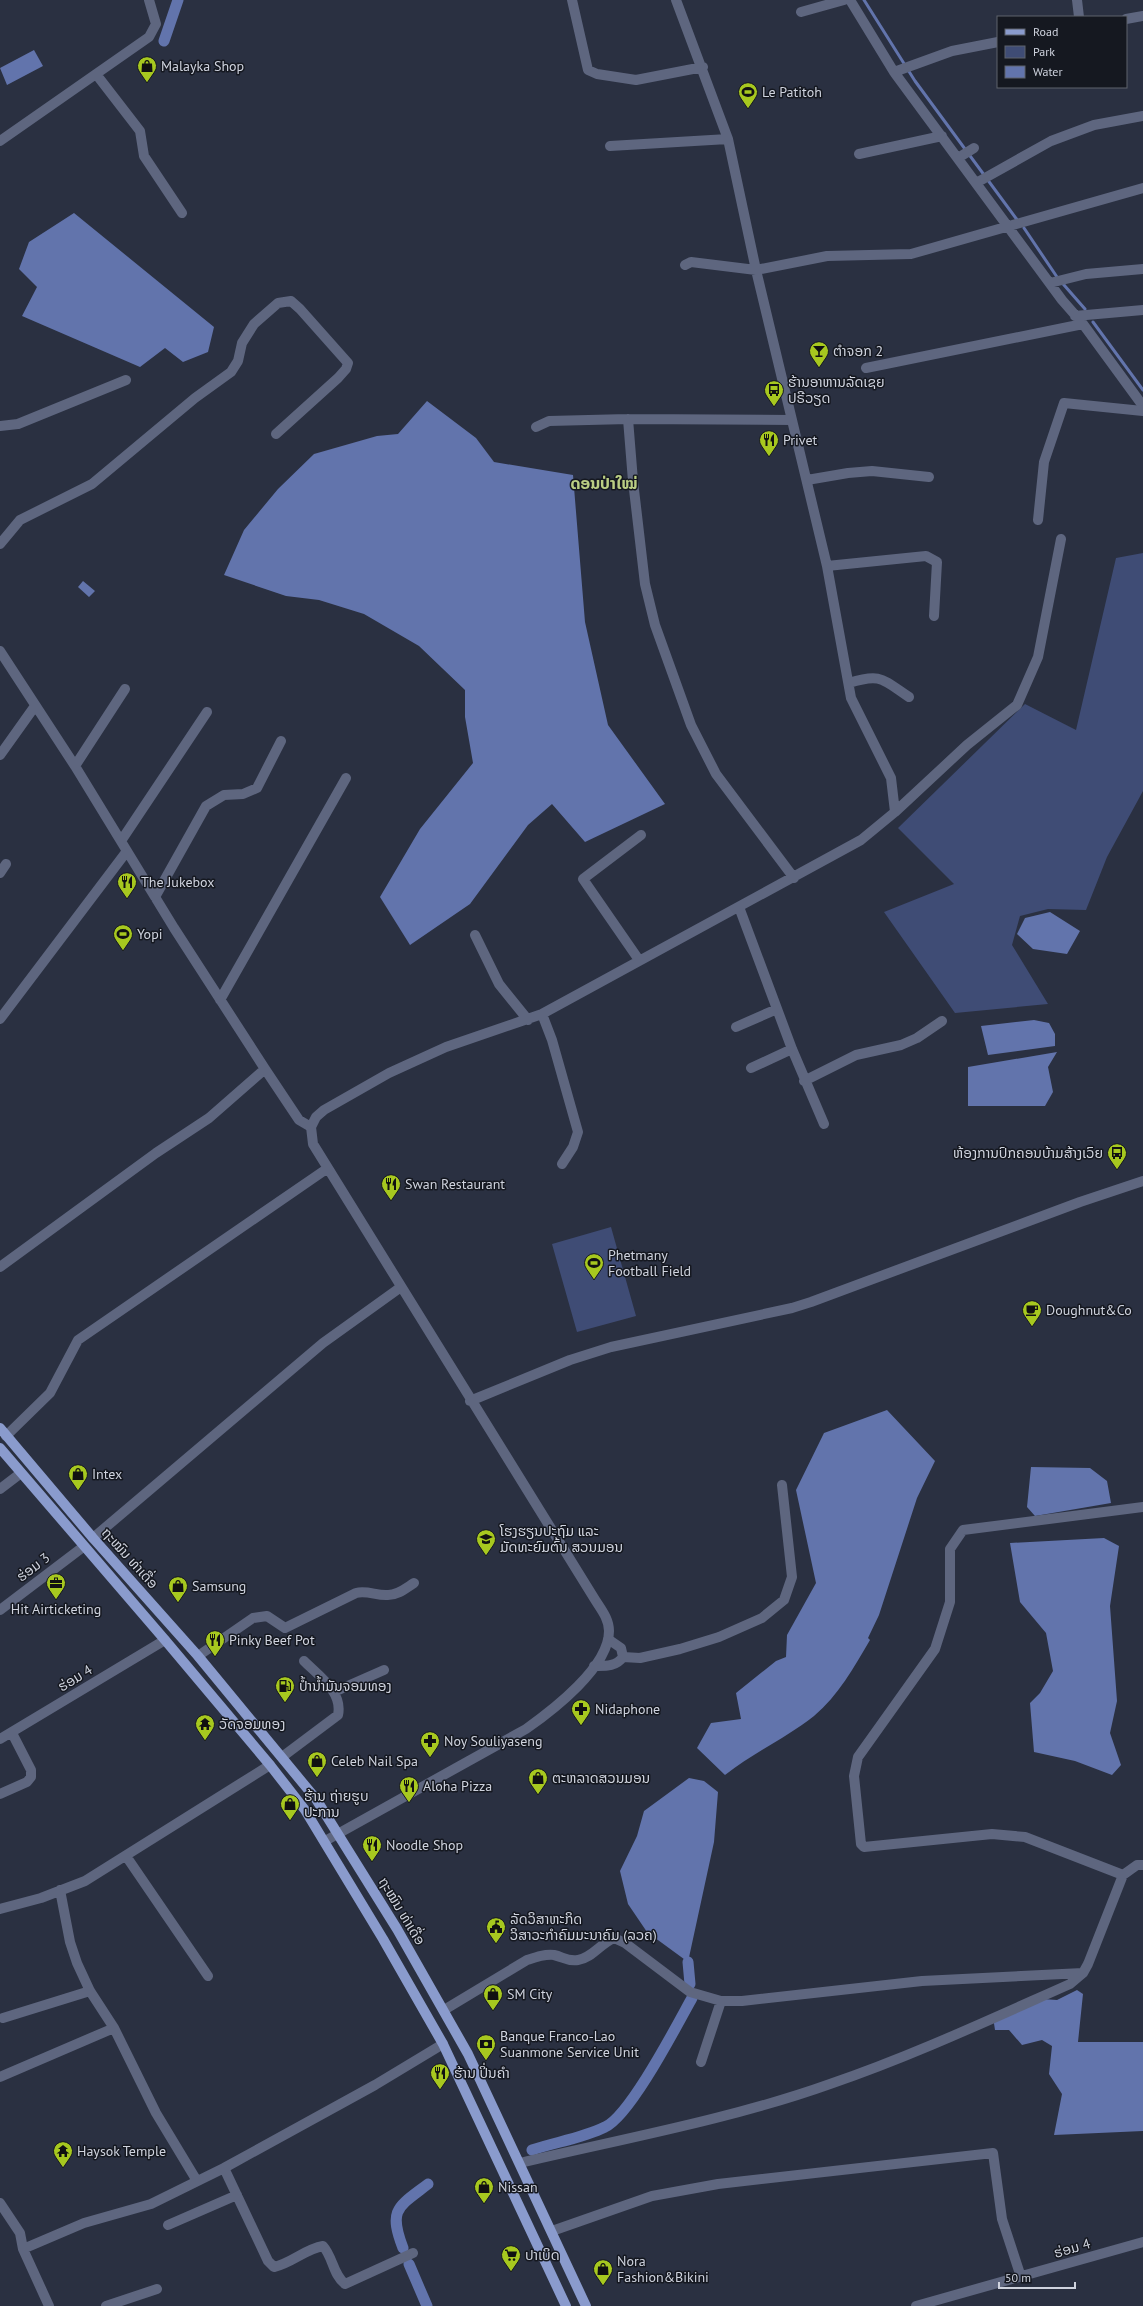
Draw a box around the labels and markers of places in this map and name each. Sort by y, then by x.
shop icon: Malayka Shop [136,55,158,83]
place label: Malayka Shop [161,57,244,75]
sports icon: Le Patitoh [737,81,759,109]
place label: Le Patitoh [762,83,822,101]
bar icon: ຕຳຈອກ 2 [808,340,830,368]
place label: ຕຳຈອກ 2 [833,342,883,360]
place label: ຮ້ານອາຫານລັດເຊຍ ປຣີວຽດ [788,373,885,407]
bus stop icon: ຮ້ານອາຫານລັດເຊຍ ປຣີວຽດ [763,379,785,407]
restaurant icon: Privet [758,429,780,457]
place label: Privet [783,431,818,449]
restaurant icon: The Jukebox [116,871,138,899]
place label: The Jukebox [141,873,215,891]
sports icon: Yopi [112,923,134,951]
place label: Yopi [137,925,162,943]
bus stop icon: ຫ້ອງການປົກຄອນບ້າມສ້າງເວົຍ [1106,1142,1128,1170]
place label: ຫ້ອງການປົກຄອນບ້າມສ້າງເວົຍ [953,1144,1103,1162]
restaurant icon: Swan Restaurant [380,1173,402,1201]
place label: Swan Restaurant [405,1175,505,1193]
place label: Phetmany Football Field [608,1246,691,1280]
sports icon: Phetmany Football Field [583,1252,605,1280]
cafe icon: Doughnut&Co [1021,1299,1043,1327]
place label: Doughnut&Co [1046,1301,1132,1319]
shop icon: Intex [67,1463,89,1491]
place label: Intex [92,1465,122,1483]
place label: ໂຮງຮຽນປະຖົມ ແລະ ມັດທະຍົມຕົ້ນ ສວນມອນ [499,1522,623,1556]
school or university icon: ໂຮງຮຽນປະຖົມ ແລະ ມັດທະຍົມຕົ້ນ ສວນມອນ [475,1528,497,1556]
office icon: Hit Airticketing [45,1572,67,1600]
shop icon: Samsung [167,1575,189,1603]
place label: Samsung [192,1577,246,1595]
place label: Hit Airticketing [11,1600,101,1618]
restaurant icon: Pinky Beef Pot [204,1629,226,1657]
place label: Pinky Beef Pot [229,1631,315,1649]
fuel station icon: ປ້ຳນ້ຳມັນຈອມທອງ [274,1675,296,1703]
place label: ປ້ຳນ້ຳມັນຈອມທອງ [299,1676,392,1695]
pharmacy icon: Nidaphone [570,1698,592,1726]
place label: Nidaphone [595,1700,660,1718]
temple icon: ວັດຈອມທອງ [194,1713,216,1741]
place label: ວັດຈອມທອງ [219,1715,285,1733]
pharmacy icon: Noy Souliyaseng [419,1730,441,1758]
place label: Noy Souliyaseng [444,1732,543,1750]
shop icon: Celeb Nail Spa [306,1750,328,1778]
place label: Celeb Nail Spa [331,1752,418,1770]
shop icon: ຕະຫລາດສວນມອນ [527,1767,549,1795]
place label: ຕະຫລາດສວນມອນ [552,1769,650,1787]
restaurant icon: Aloha Pizza [398,1775,420,1803]
place label: Aloha Pizza [423,1777,492,1795]
place label: ຮ້ານ ຖ່າຍຮູບ ປະການ [304,1787,368,1821]
shop icon: ຮ້ານ ຖ່າຍຮູບ ປະການ [279,1793,301,1821]
restaurant icon: Noodle Shop [361,1834,383,1862]
place label: Noodle Shop [386,1836,463,1854]
place label: ລັດວິສາຫະກິດ ວິສາວະກຳຄົມມະນາຄົມ (ລວຄ) [510,1910,657,1944]
public building icon: ລັດວິສາຫະກິດ ວິສາວະກຳຄົມມະນາຄົມ (ລວຄ) [485,1916,507,1944]
shop icon: SM City [482,1983,504,2011]
place label: SM City [507,1985,553,2003]
place label: Banque Franco-Lao Suanmone Service Unit [500,2027,639,2061]
bank icon: Banque Franco-Lao Suanmone Service Unit [475,2033,497,2061]
restaurant icon: ຮ້ານ ປິ່ນຄຳ [429,2062,451,2090]
place label: ຮ້ານ ປິ່ນຄຳ [454,2062,510,2082]
temple icon: Haysok Temple [52,2140,74,2168]
place label: Haysok Temple [77,2142,166,2160]
shop icon: Nissan [473,2176,495,2204]
place label: Nissan [498,2178,538,2196]
supermarket icon: ປາເບິດ [500,2244,522,2272]
place label: ປາເບິດ [525,2246,560,2264]
place label: Nora Fashion&Bikini [617,2252,709,2286]
shop icon: Nora Fashion&Bikini [592,2258,614,2286]

